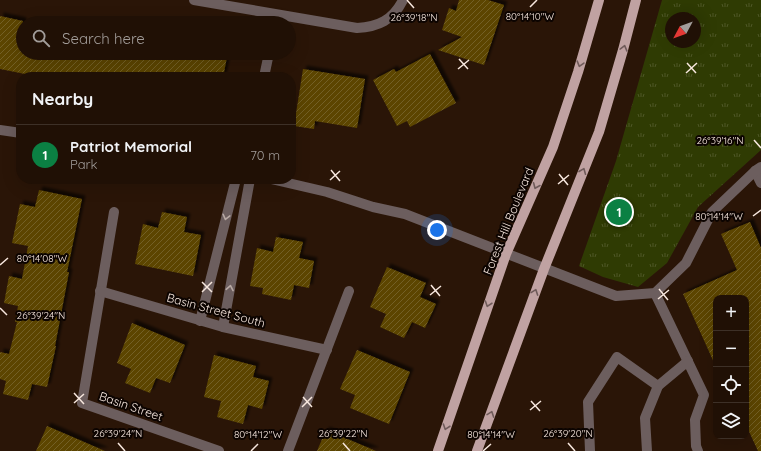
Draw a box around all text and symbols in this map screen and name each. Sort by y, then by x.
text: 80°14'10"W [506,10,555,23]
text: 26°39'18"N [390,11,438,24]
north arrow [665,12,701,48]
search box [16,16,296,60]
icon: search [30,27,52,49]
text: Search here [62,29,145,48]
one-way arrow [619,45,628,52]
one-way arrow [577,61,585,68]
text: Nearby [32,88,93,109]
text: 26°39'16"N [696,134,744,147]
text: Patriot Memorial [70,137,192,156]
text: 1 [42,147,48,163]
text: 70 m [250,147,280,163]
text: Park [70,156,98,172]
street label: Forest Hill Boulevard [480,165,536,277]
one-way arrow [578,168,586,175]
one-way arrow [532,183,540,190]
pin: 1 [606,197,632,227]
text: 80°14'14"W [695,210,743,223]
one-way arrow [223,214,231,220]
your location [427,220,447,240]
text: 80°14'08"W [17,252,67,265]
one-way arrow [225,285,234,292]
one-way arrow [531,289,539,296]
street label: Basin Street South [165,290,267,330]
map controls [713,295,749,439]
button: + [713,295,749,331]
one-way arrow [485,301,493,308]
text: 26°39'24"N [17,309,65,322]
button: − [713,331,749,367]
button: locate [713,367,749,403]
street label: Basin Street [97,388,165,424]
button: layers [713,403,749,439]
one-way arrow [486,411,494,418]
one-way arrow [442,424,450,431]
text: 26°39'24"N [94,427,142,440]
text: 26°39'22"N [318,427,368,440]
text: 26°39'20"N [543,427,593,440]
text: 80°14'12"W [234,428,282,441]
text: 80°14'14"W [467,428,515,441]

